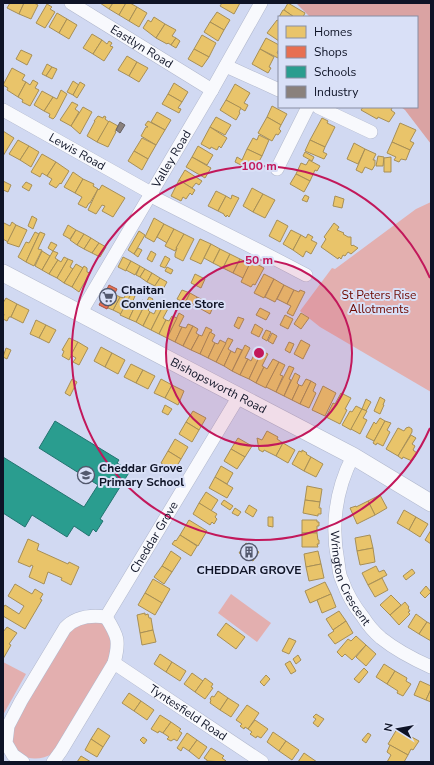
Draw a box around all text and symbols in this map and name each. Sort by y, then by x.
legend [278,16,418,108]
street label: Eastlyn Road [107,21,176,72]
text: Homes [314,24,352,40]
text: Shops [314,44,348,60]
text: Schools [314,64,357,80]
text: Industry [314,84,359,100]
street label: Valley Road [148,127,195,192]
street label: Lewis Road [46,129,108,174]
text: 100 m [241,158,277,174]
text: 50 m [245,252,273,268]
place label: Chaitan Convenience Store [121,282,225,312]
supermarket icon: Chaitan Convenience Store [98,287,118,307]
park label: St Peters Rise Allotments [342,287,416,317]
centre of rings [252,346,266,360]
street label: Bishopsworth Road [168,354,269,417]
place label: Cheddar Grove Primary School [99,460,184,490]
school or university icon: Cheddar Grove Primary School [76,465,96,485]
street label: Cheddar Grove [126,498,182,576]
street label: Wrington Crescent [327,530,375,629]
building icon: CHEDDAR GROVE [239,542,259,562]
place label: CHEDDAR GROVE [196,562,302,578]
street label: Tyntesfield Road [146,681,230,744]
north arrow [378,709,418,749]
text: N [381,722,397,733]

